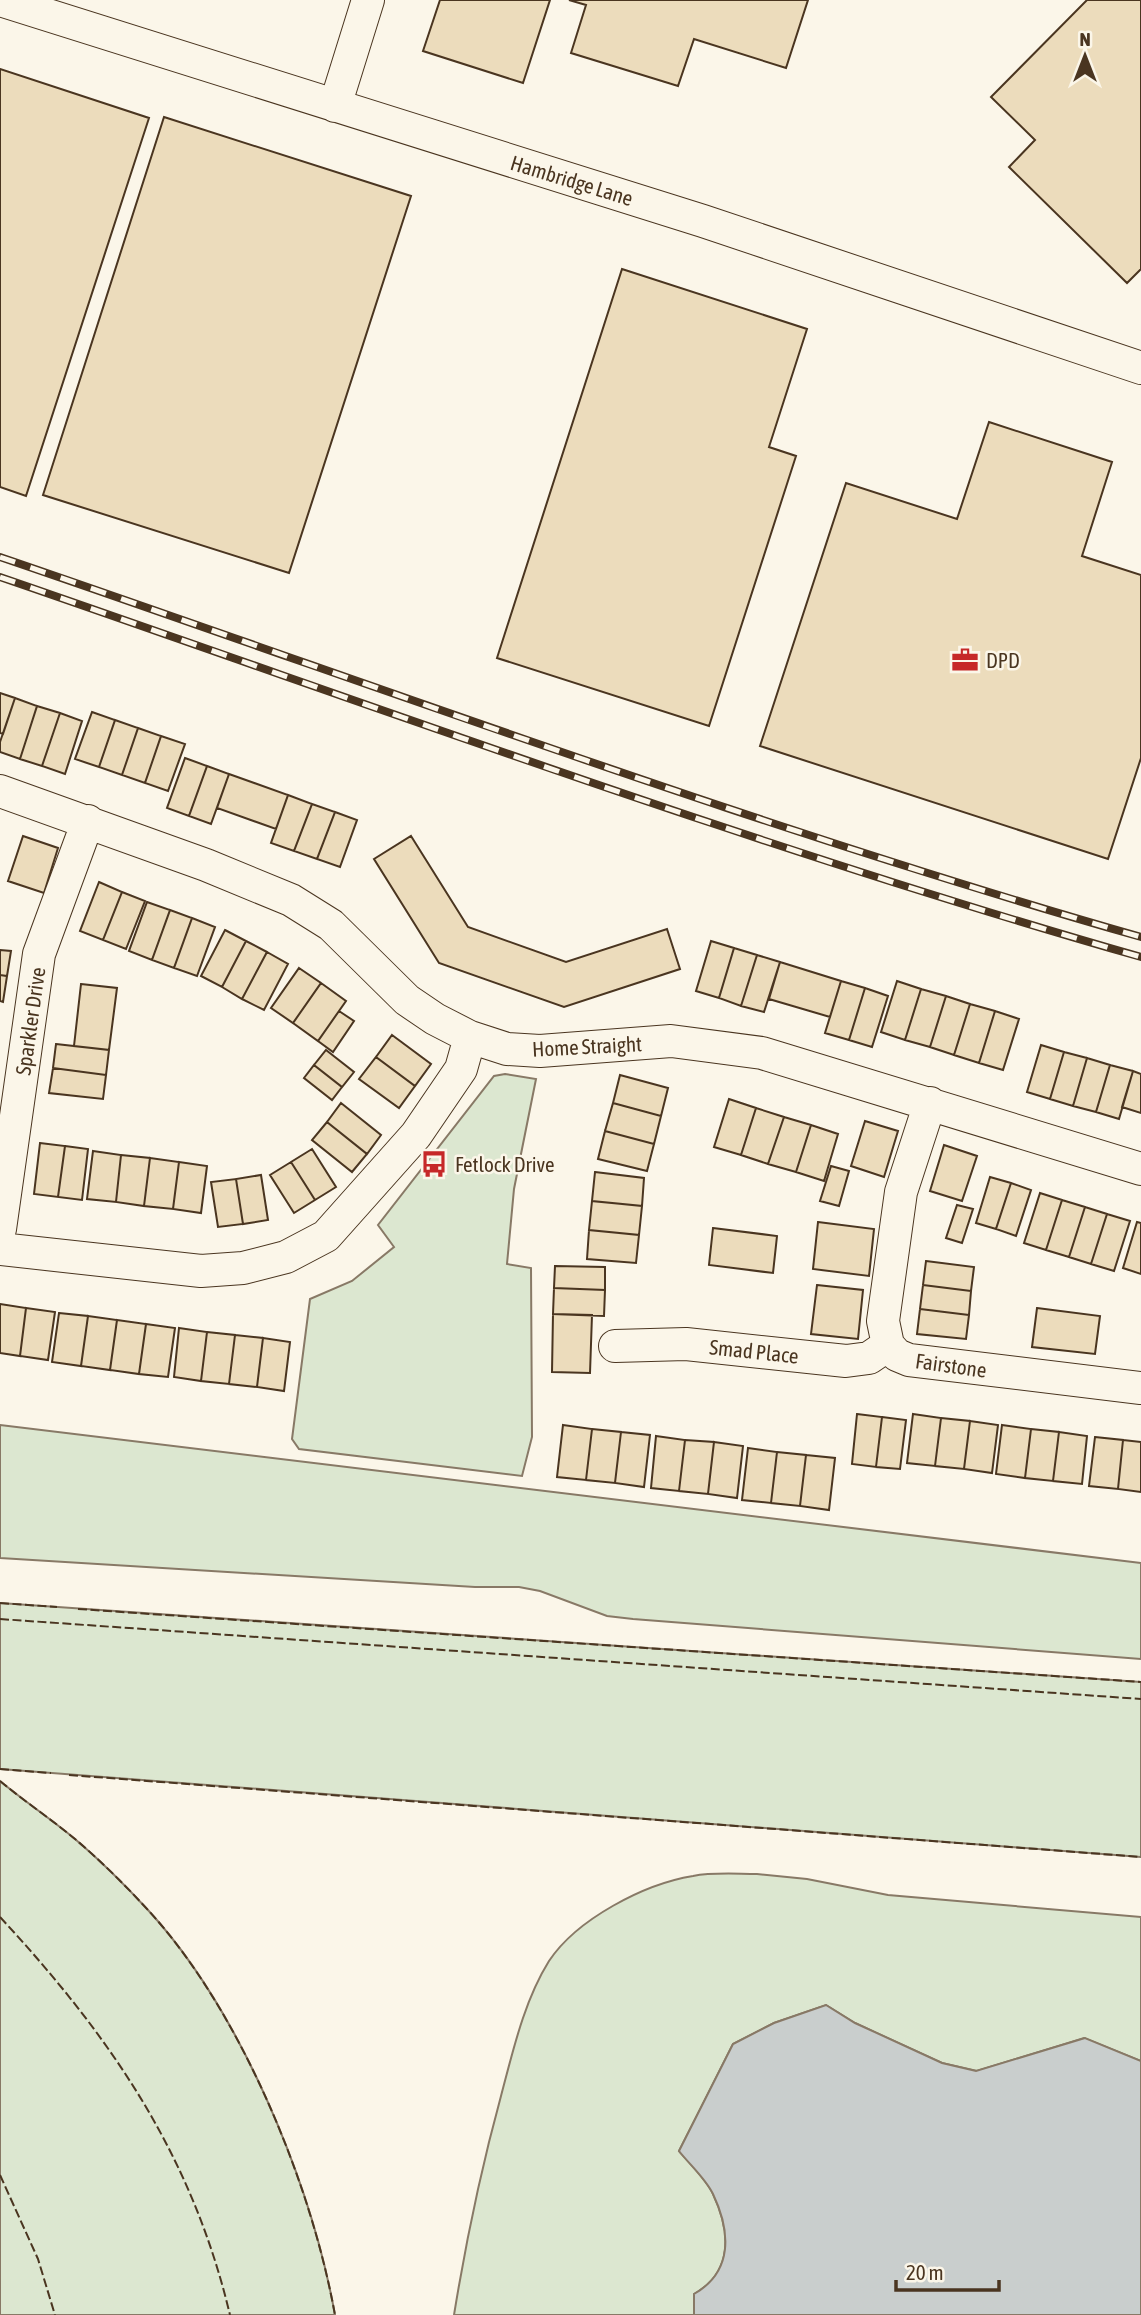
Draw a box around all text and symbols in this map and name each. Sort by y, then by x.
north arrow [1050,21,1120,91]
text: N [1079,28,1091,50]
street label: Hambridge Lane [508,150,636,210]
office icon: DPD [950,645,980,675]
place label: DPD [986,648,1020,672]
street label: Sparkler Drive [11,966,49,1076]
street label: Home Straight [531,1031,643,1061]
bus stop icon: Fetlock Drive [419,1149,449,1179]
place label: Fetlock Drive [455,1152,555,1176]
street label: Smad Place [708,1334,800,1368]
street label: Fairstone [914,1348,988,1382]
scale bar [896,2248,999,2292]
text: 20 m [906,2260,944,2284]

